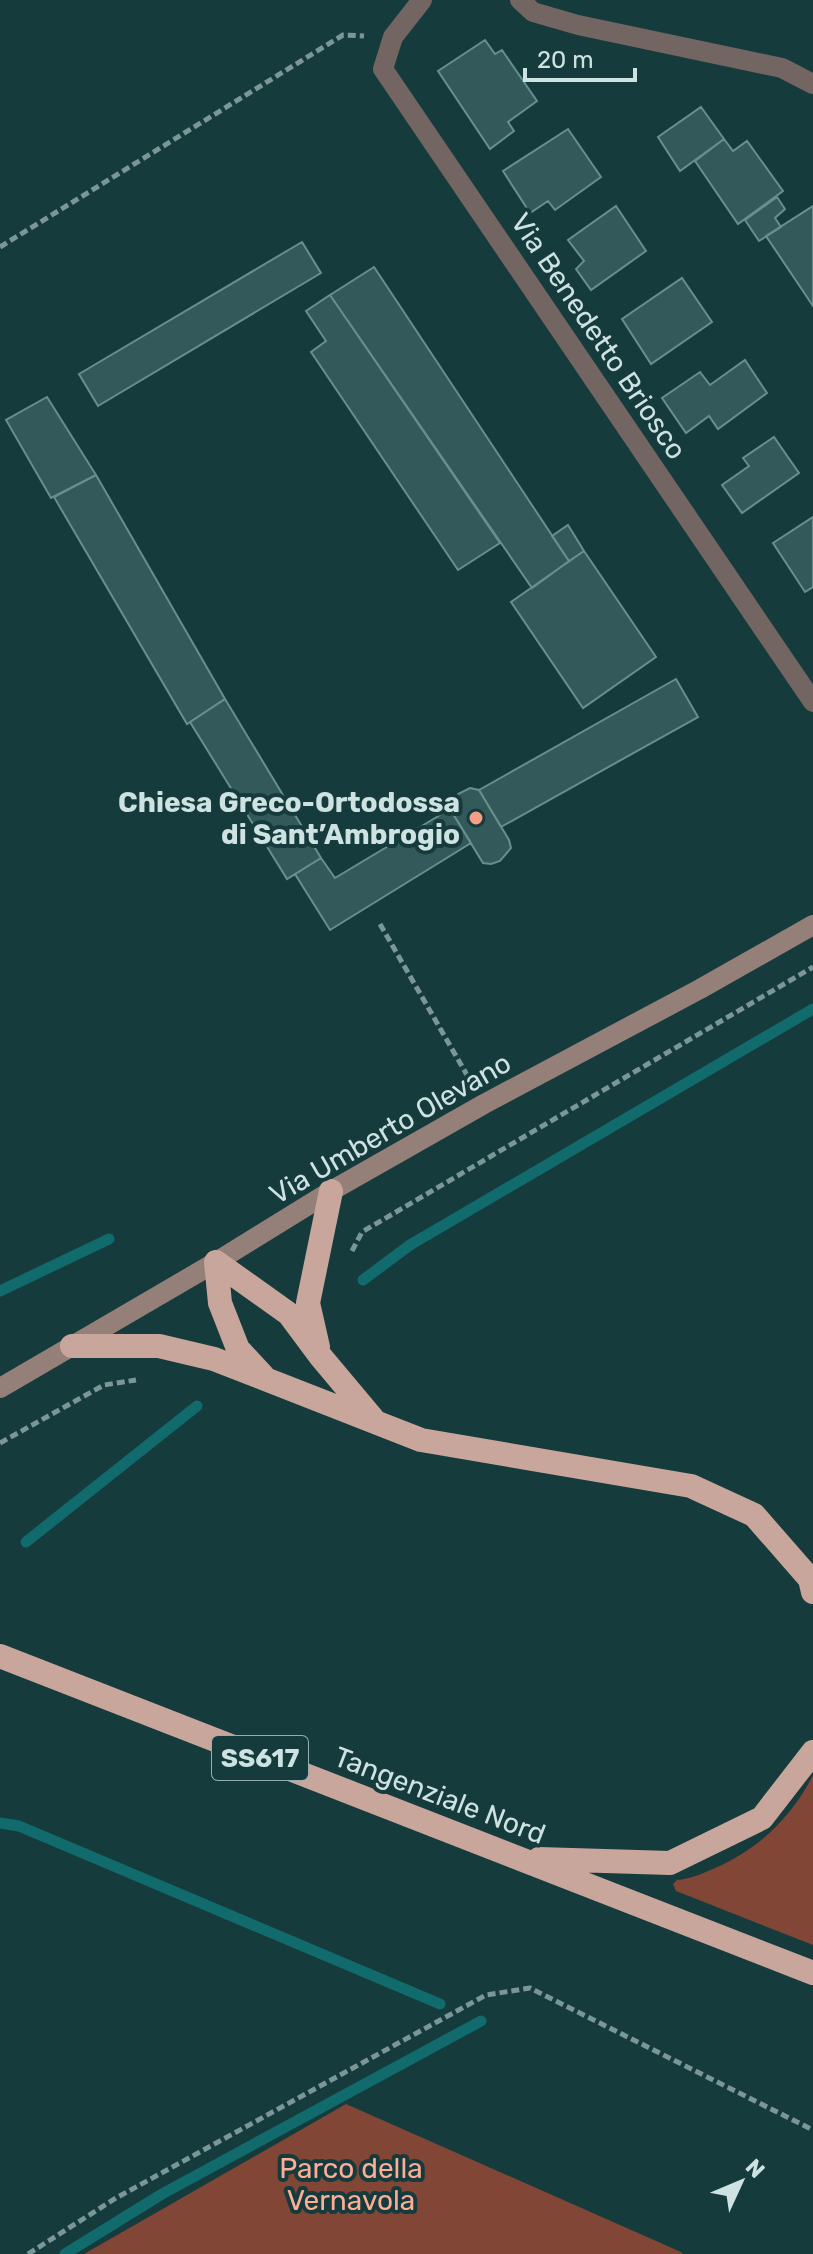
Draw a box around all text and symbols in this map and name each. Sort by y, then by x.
scale bar [525,32,635,82]
text: 20 m [537,46,594,74]
street label: Via Benedetto Briosco [504,207,693,465]
place label: Chiesa Greco-Ortodossa di Sant’Ambrogio [118,786,460,851]
marker: Chiesa Greco-Ortodossa di Sant’Ambrogio [467,809,485,827]
street label: Via Umberto Olevano [264,1046,517,1211]
road number: SS617 [212,1736,308,1780]
street label: Tangenziale Nord [329,1740,550,1851]
north arrow [701,2142,781,2222]
park label: Parco della Vernavola [279,2152,423,2217]
text: N [740,2153,770,2184]

